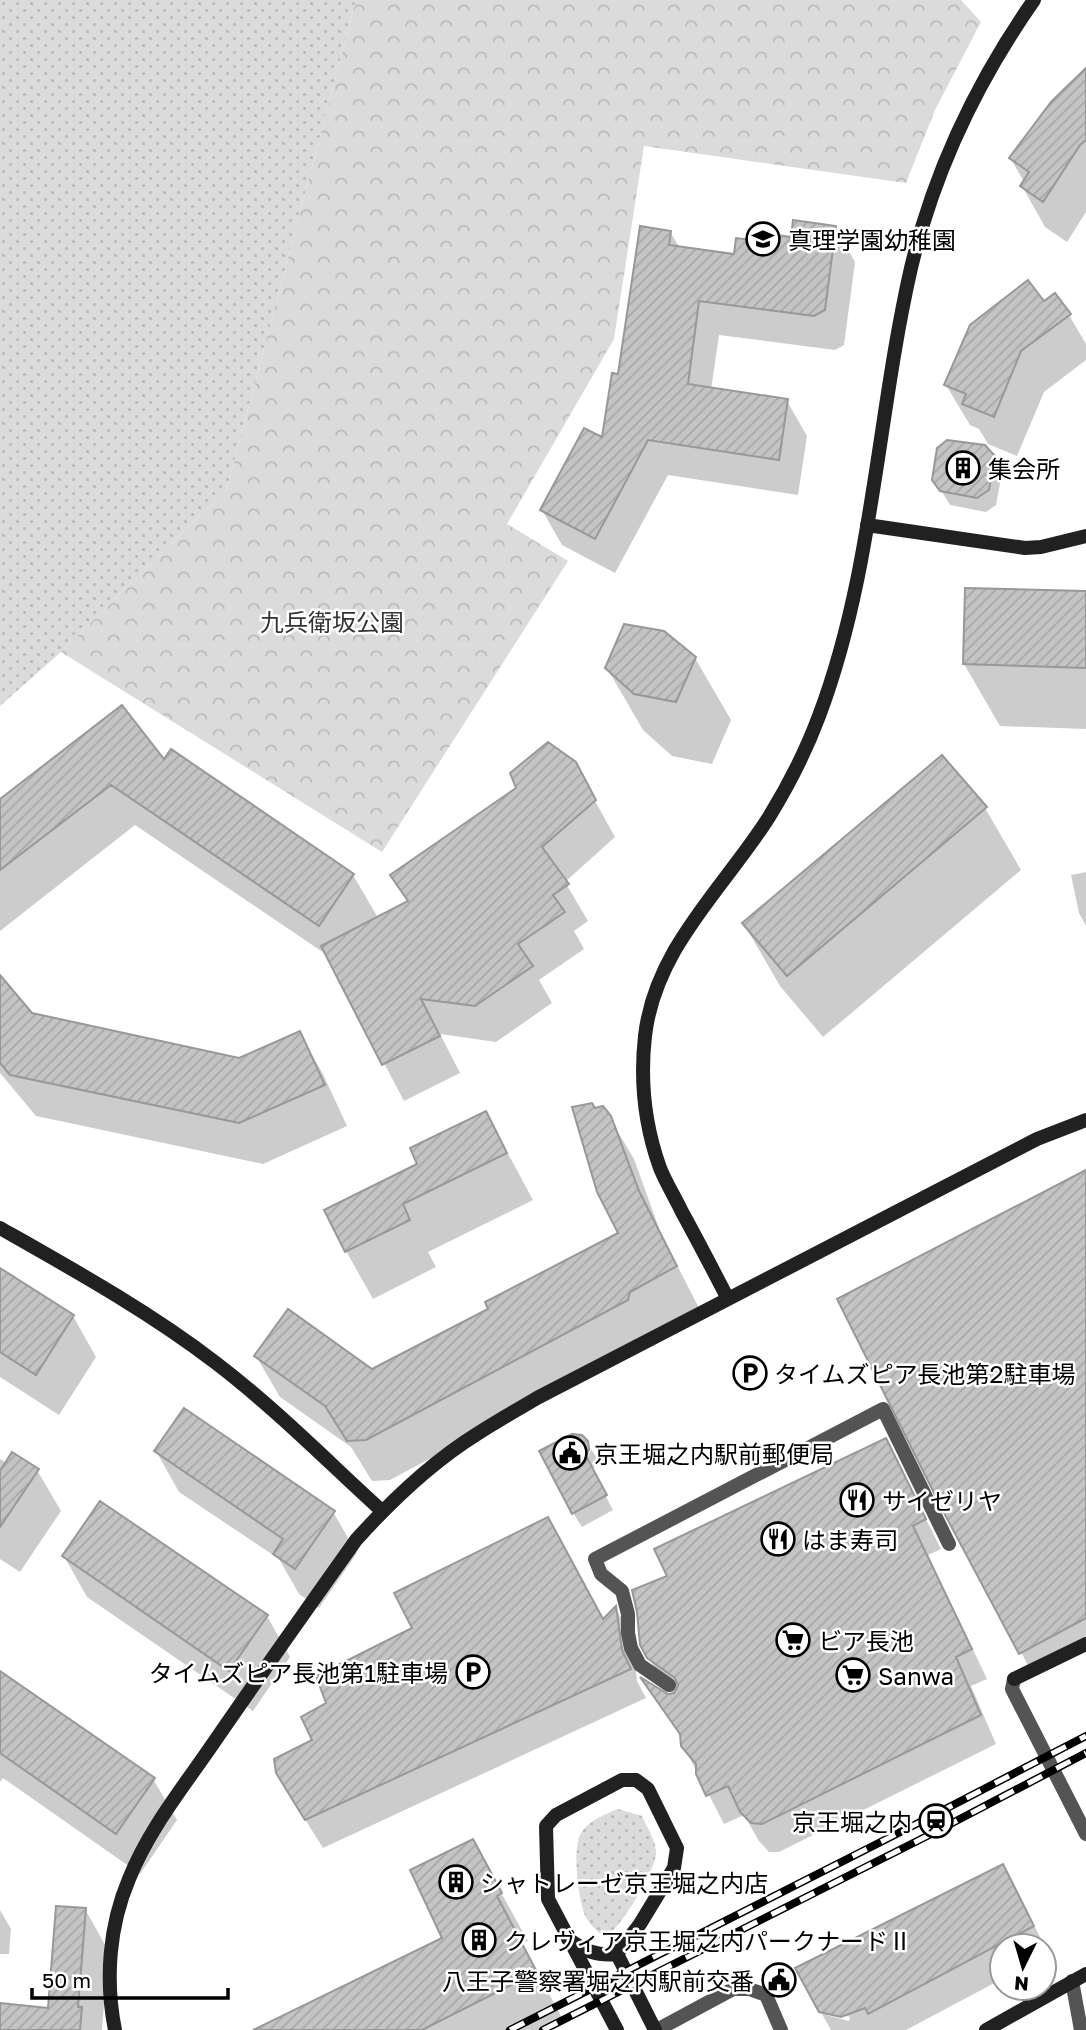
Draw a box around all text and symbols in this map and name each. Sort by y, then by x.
school or university icon: 真理学園幼稚園 [744,220,782,258]
place label: 真理学園幼稚園 [788,225,956,254]
building icon: 集会所 [944,449,982,487]
place label: 集会所 [988,454,1060,483]
park label: 九兵衛坂公園 [260,607,404,636]
parking icon: タイムズピア長池第2駐車場 [731,1354,769,1392]
place label: タイムズピア長池第2駐車場 [774,1359,1075,1388]
public building icon: 京王堀之内駅前郵便局 [551,1434,589,1472]
place label: 京王堀之内駅前郵便局 [594,1439,834,1468]
restaurant icon: サイゼリヤ [838,1481,876,1519]
place label: サイゼリヤ [882,1486,1002,1515]
restaurant icon: はま寿司 [759,1520,797,1558]
place label: はま寿司 [802,1525,898,1554]
supermarket icon: ビア長池 [774,1621,812,1659]
place label: ビア長池 [818,1626,914,1655]
parking icon: タイムズピア長池第1駐車場 [454,1653,492,1691]
supermarket icon: Sanwa [834,1656,872,1694]
place label: タイムズピア長池第1駐車場 [149,1658,448,1687]
place label: Sanwa [878,1661,954,1690]
station icon: 京王堀之内 [917,1802,955,1840]
place label: 京王堀之内 [792,1807,912,1836]
building icon: シャトレーゼ京王堀之内店 [437,1863,475,1901]
place label: シャトレーゼ京王堀之内店 [480,1868,768,1897]
building icon: クレヴィア京王堀之内パークナードⅡ [460,1921,498,1959]
place label: クレヴィア京王堀之内パークナードⅡ [504,1926,912,1955]
north arrow [988,1932,1058,2002]
scale bar [32,1956,228,2000]
public building icon: 八王子警察署堀之内駅前交番 [760,1961,798,1999]
place label: 八王子警察署堀之内駅前交番 [442,1966,754,1995]
text: 50 m [42,1967,91,1993]
text: N [1013,1972,1030,1997]

